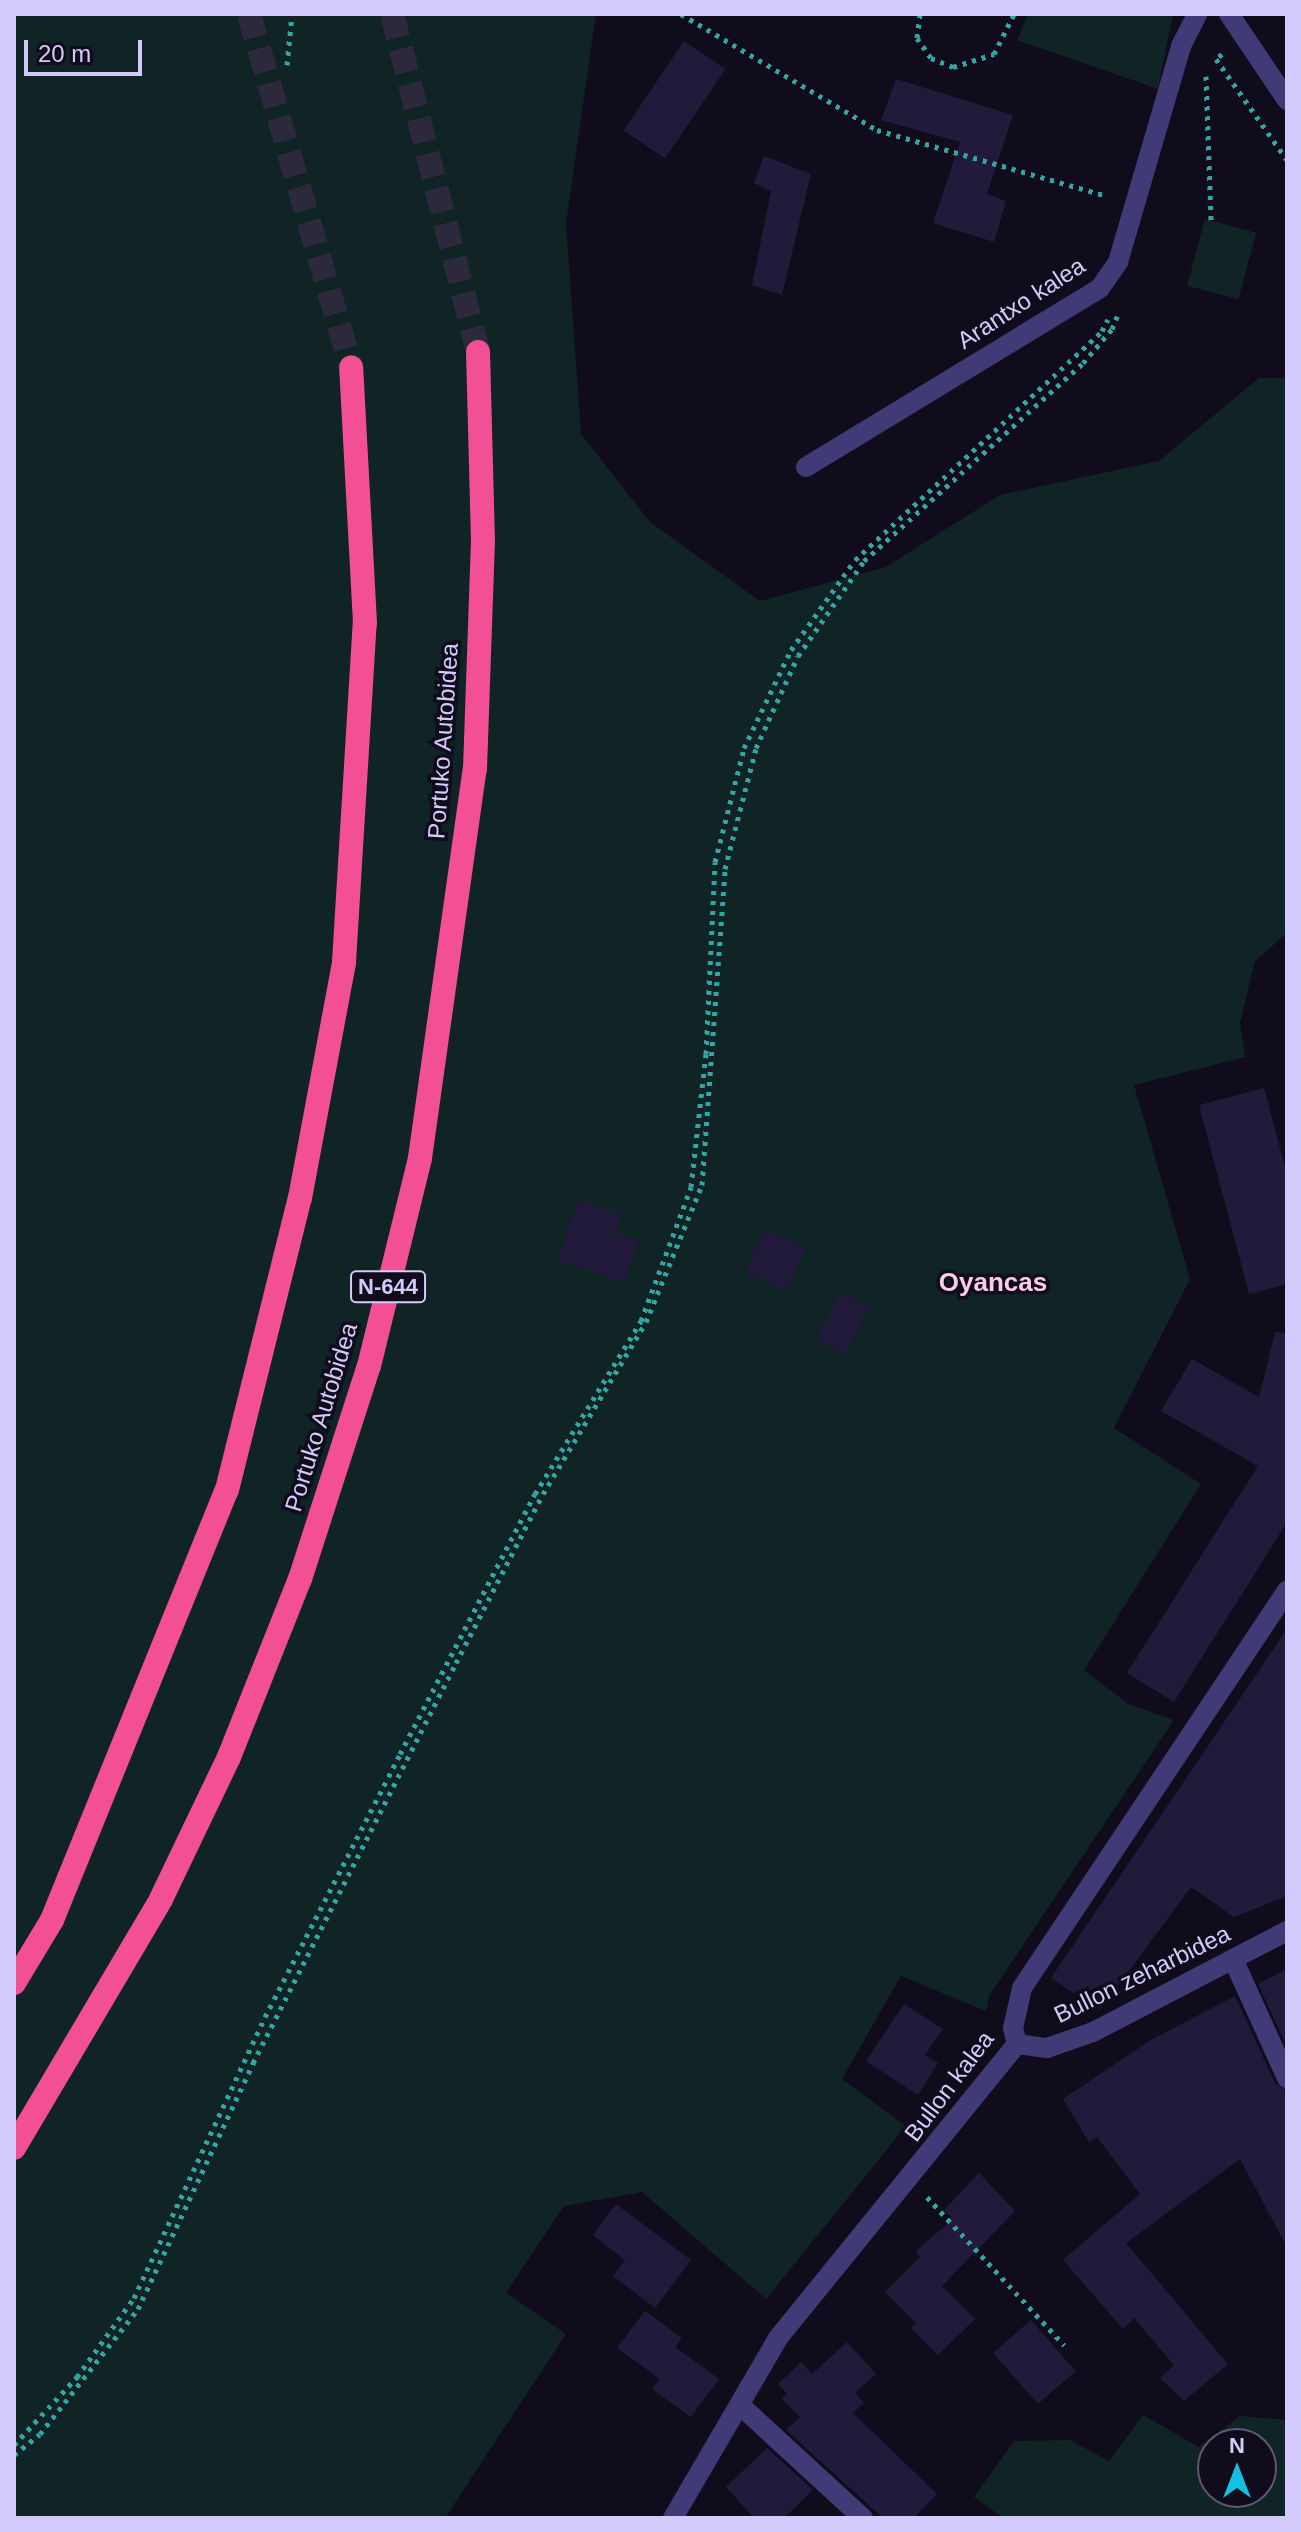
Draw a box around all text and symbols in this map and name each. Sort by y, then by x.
scale bar [28,24,146,74]
text: 20 m [38,40,91,67]
street label: Arantxo kalea [952,251,1090,355]
street label: Portuko Autobidea [422,641,464,841]
district label: Oyancas [939,1267,1047,1299]
road number: N-644 [350,1269,426,1305]
street label: Portuko Autobidea [278,1318,364,1516]
street label: Bullon zeharbidea [1049,1919,1235,2029]
street label: Bullon kalea [898,2025,1000,2147]
north arrow [1197,2428,1277,2508]
text: N [1229,2433,1245,2458]

